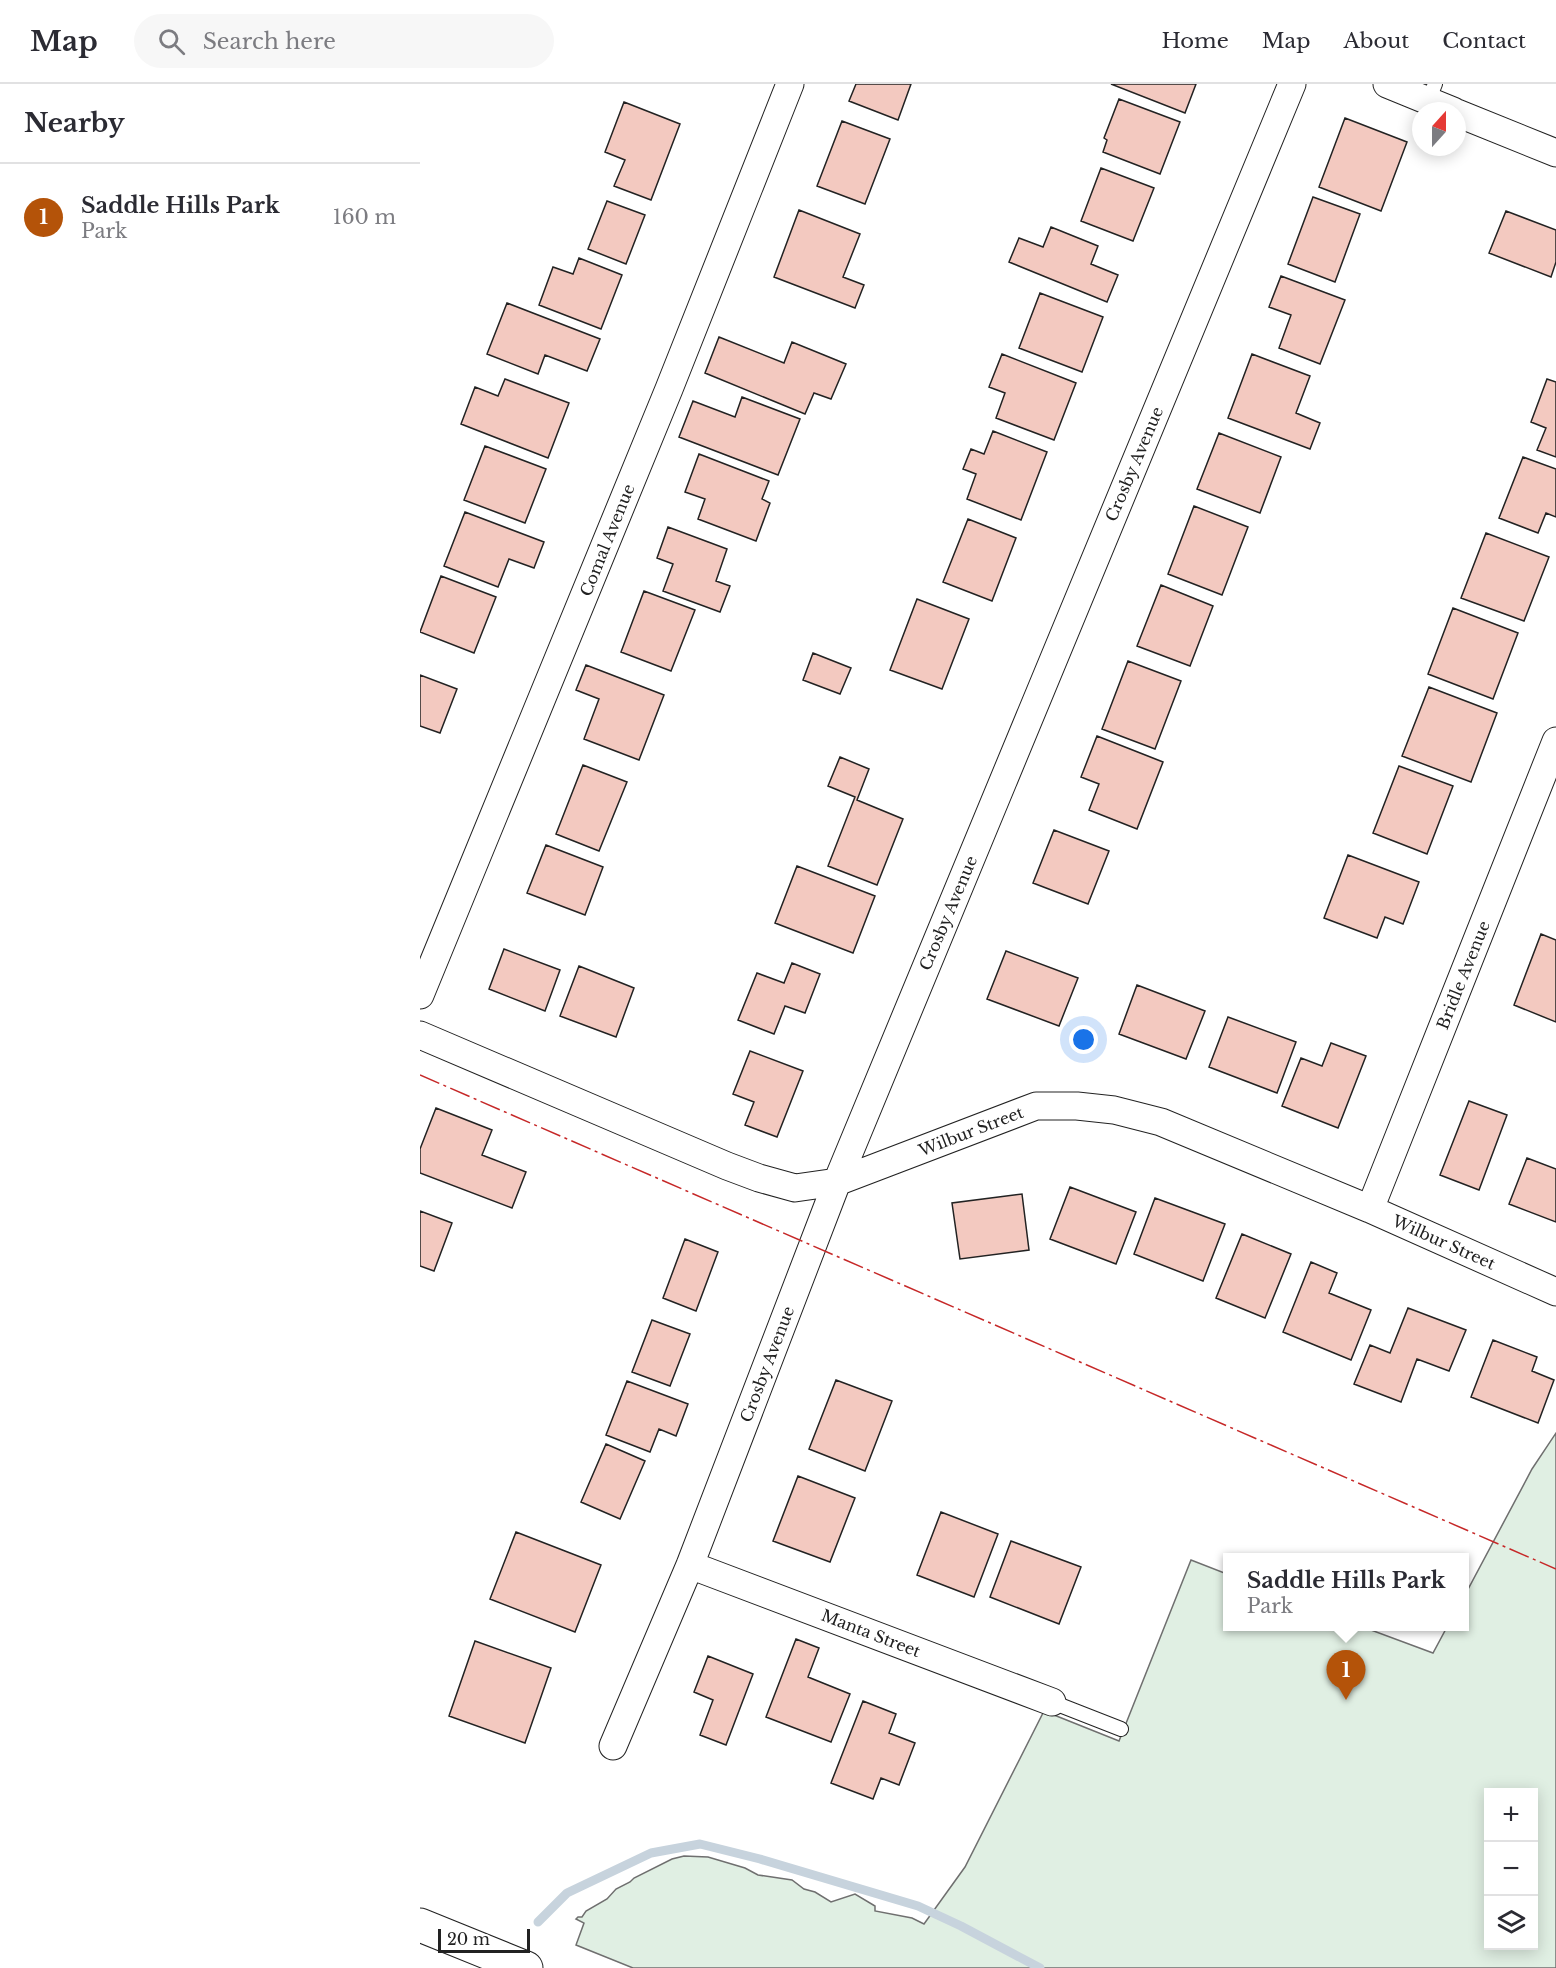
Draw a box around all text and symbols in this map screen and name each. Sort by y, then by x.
search box [134,14,554,68]
text: Map [30,24,98,59]
icon: search [155,25,188,58]
text: Search here [203,28,336,55]
text: Home [1162,28,1229,54]
text: Map [1262,28,1310,54]
text: About [1343,28,1409,54]
text: Contact [1442,28,1526,54]
north arrow [1412,102,1466,156]
text: Nearby [24,107,125,139]
text: Saddle Hills Park [81,192,280,219]
text: 1 [39,205,48,229]
text: 160 m [333,205,396,229]
text: Park [81,219,127,243]
street label: Crosby Avenue [1101,404,1167,524]
street label: Comal Avenue [575,481,639,599]
street label: Crosby Avenue [915,853,981,973]
street label: Bridle Avenue [1432,918,1494,1032]
your location [1069,1025,1098,1054]
street label: Wilbur Street [915,1102,1026,1160]
street label: Wilbur Street [1389,1210,1499,1274]
street label: Crosby Avenue [736,1303,798,1425]
popup [1223,1553,1469,1631]
text: Saddle Hills Park [1247,1567,1445,1594]
text: Park [1247,1594,1293,1618]
street label: Manta Street [818,1605,924,1661]
pin: 1 [1326,1650,1366,1700]
map controls [1484,1788,1538,1950]
button: + [1484,1788,1538,1842]
button: − [1484,1842,1538,1896]
button: layers [1484,1896,1538,1950]
scale bar [438,1926,530,1954]
text: 20 m [447,1929,490,1949]

